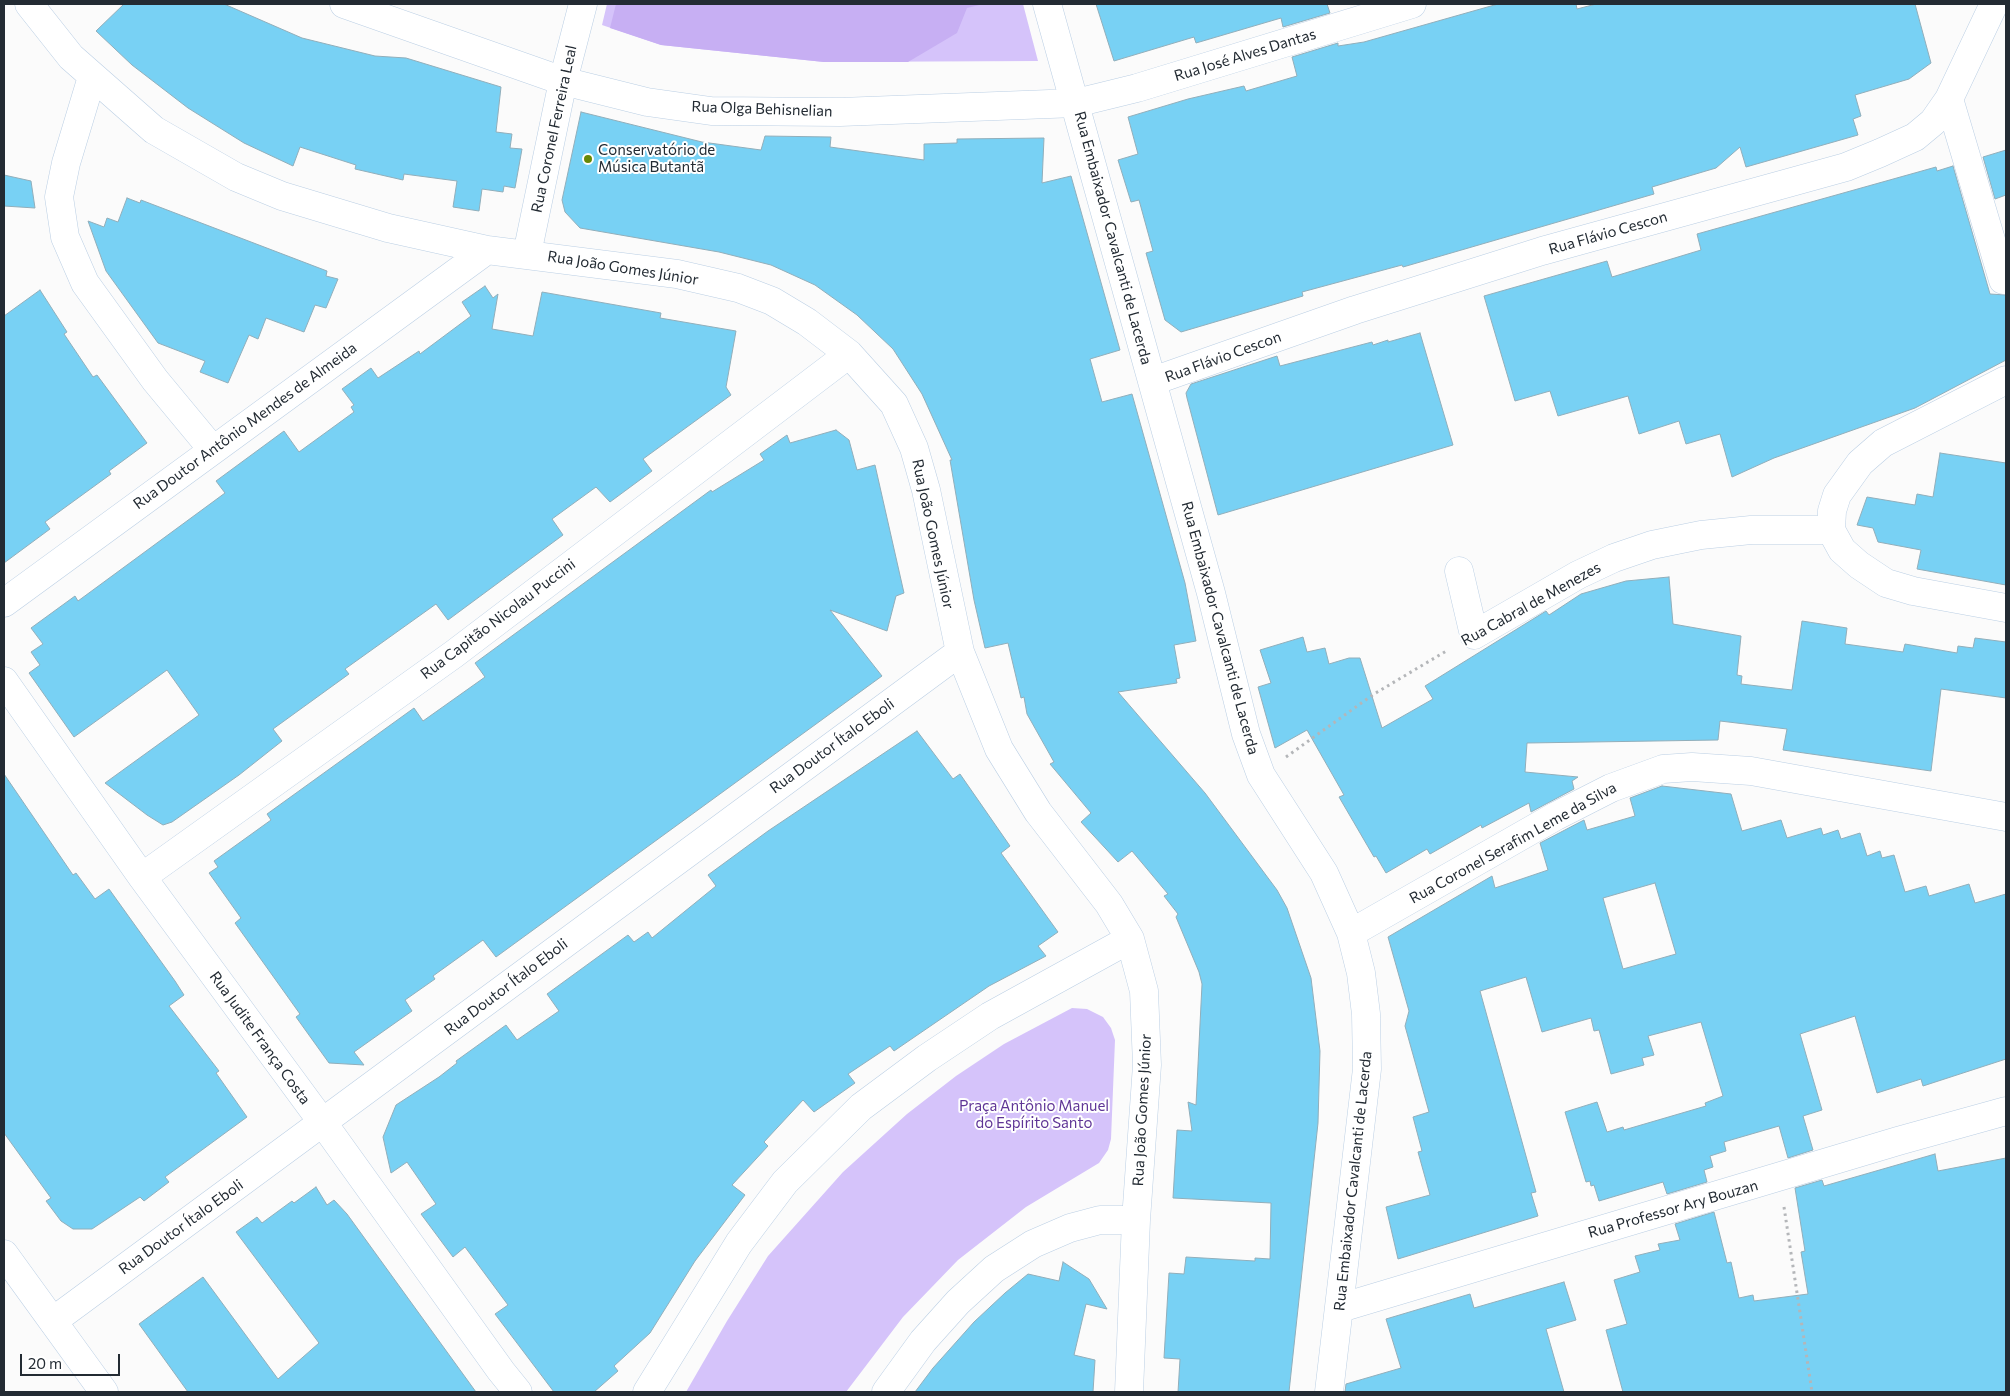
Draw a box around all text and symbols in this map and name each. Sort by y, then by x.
street label: Rua José Alves Dantas [1172,25,1318,85]
street label: Rua Coronel Ferreira Leal [527,44,581,214]
street label: Rua Olga Behisnelian [691,98,833,120]
street label: Rua Embaixador Cavalcanti de Lacerda [1070,109,1156,367]
place label: Conservatório de Música Butantã [598,141,715,176]
marker: Conservatório de Música Butantã [582,153,594,165]
street label: Rua Flávio Cescon [1547,207,1669,259]
street label: Rua João Gomes Júnior [546,247,700,289]
street label: Rua Flávio Cescon [1162,328,1284,386]
street label: Rua Doutor Antônio Mendes de Almeida [130,339,360,513]
street label: Rua João Gomes Júnior [908,457,958,611]
street label: Rua Embaixador Cavalcanti de Lacerda [1177,499,1263,757]
street label: Rua Capitão Nicolau Puccini [417,555,579,683]
street label: Rua Cabral de Menezes [1458,558,1604,650]
street label: Rua Doutor Ítalo Eboli [766,695,898,797]
street label: Rua Coronel Serafim Leme da Silva [1406,778,1620,908]
street label: Rua Doutor Ítalo Eboli [441,935,571,1039]
street label: Rua Judite França Costa [206,968,314,1108]
street label: Rua João Gomes Júnior [1129,1033,1155,1187]
street label: Rua Embaixador Cavalcanti de Lacerda [1330,1050,1376,1312]
park label: Praça Antônio Manuel do Espírito Santo [959,1097,1109,1132]
street label: Rua Doutor Ítalo Eboli [115,1176,247,1278]
street label: Rua Professor Ary Bouzan [1586,1176,1760,1242]
scale bar [22,1344,122,1376]
text: 20 m [28,1354,62,1372]

